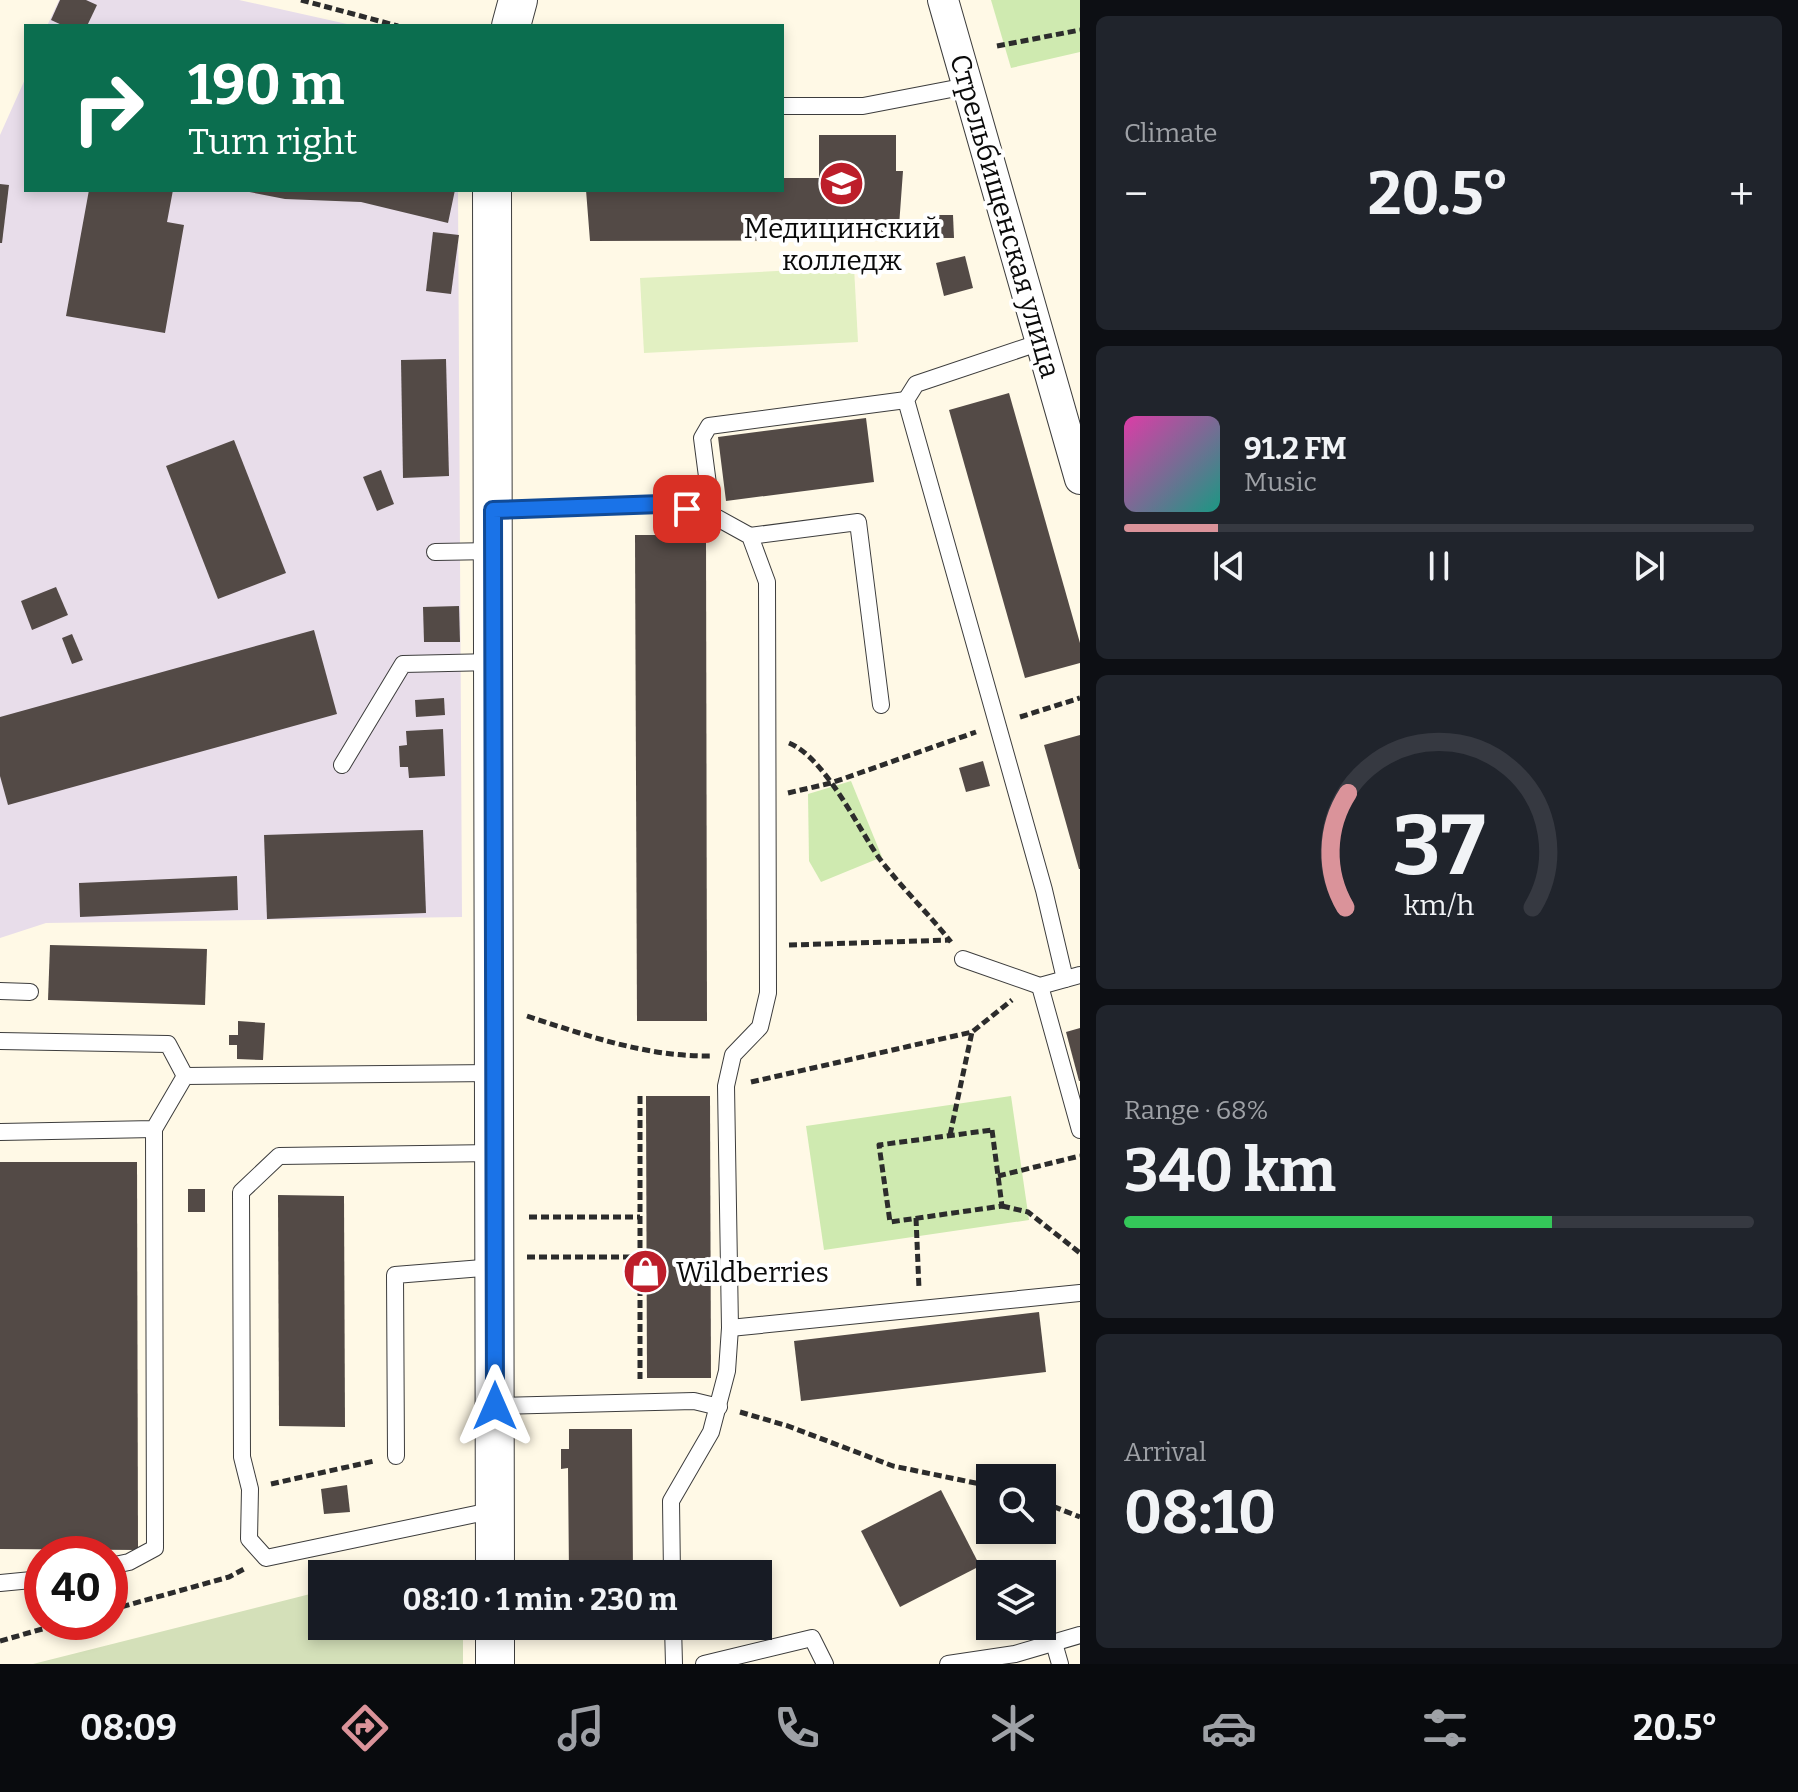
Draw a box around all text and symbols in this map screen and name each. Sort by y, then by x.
street label: Стрельбищенская улица [943,50,1067,382]
text: 190 m [188,52,344,119]
icon: right [56,56,160,160]
text: Climate [1124,118,1218,149]
text: Turn right [188,120,357,164]
text: 20.5° [1368,158,1509,230]
school or university icon: Медицинский колледж [818,160,866,208]
text: − [1124,168,1148,221]
text: + [1729,168,1754,221]
place label: Медицинский колледж [743,212,941,277]
text: 91.2 FM [1244,431,1347,467]
text: Music [1244,467,1317,498]
pin [653,475,721,543]
icon: arrive [665,487,709,531]
icon: previous [1207,544,1251,588]
icon: pause [1417,544,1461,588]
icon: next [1627,544,1671,588]
text: 37 [1393,796,1485,896]
text: km/h [1404,888,1475,923]
text: Range · 68% [1124,1095,1269,1126]
text: 340 km [1124,1135,1336,1207]
shop icon: Wildberries [621,1248,669,1296]
place label: Wildberries [676,1256,829,1289]
position arrow [453,1364,537,1448]
text: Arrival [1124,1437,1206,1468]
map controls [976,1464,1056,1640]
button: search [976,1464,1056,1544]
text: 08:10 [1124,1477,1276,1549]
speed limit sign: 40 [24,1536,128,1640]
button: layers [976,1560,1056,1640]
text: 08:10 · 1 min · 230 m [403,1582,677,1618]
icon: directions [337,1700,393,1756]
icon: music [553,1700,609,1756]
icon: phone [769,1700,825,1756]
icon: climate [985,1700,1041,1756]
icon: car [1201,1700,1257,1756]
icon: filters [1417,1700,1473,1756]
text: 08:09 [80,1706,177,1750]
text: 20.5° [1633,1706,1718,1750]

